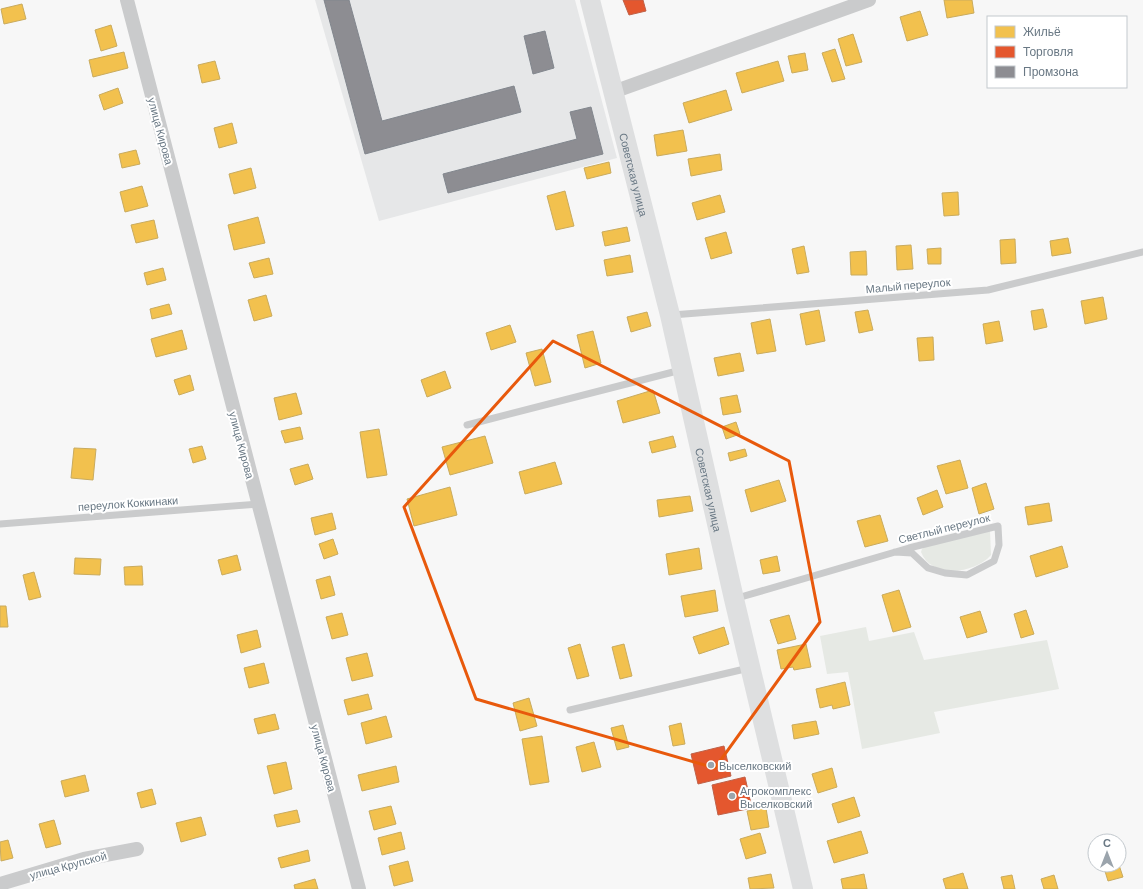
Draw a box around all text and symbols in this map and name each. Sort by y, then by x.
legend [987,16,1127,88]
text: Жильё [1023,24,1061,38]
text: Торговля [1023,44,1073,59]
text: Промзона [1023,64,1079,79]
street label: улица Кирова [146,96,176,167]
street label: Советская улица [617,131,651,218]
street label: Малый переулок [865,275,951,295]
street label: улица Кирова [227,410,257,481]
street label: Советская улица [694,446,725,534]
street label: переулок Коккинаки [77,493,179,513]
street label: Светлый переулок [897,510,991,546]
street label: улица Кирова [309,723,339,794]
place label: Выселковский [719,759,791,772]
marker: Выселковский [706,760,716,770]
place label: Агрокомплекс Выселковский [740,784,812,810]
marker: Агрокомплекс Выселковский [727,791,737,801]
north arrow [1087,833,1127,873]
text: С [1103,836,1111,849]
street label: улица Крупской [28,848,108,882]

